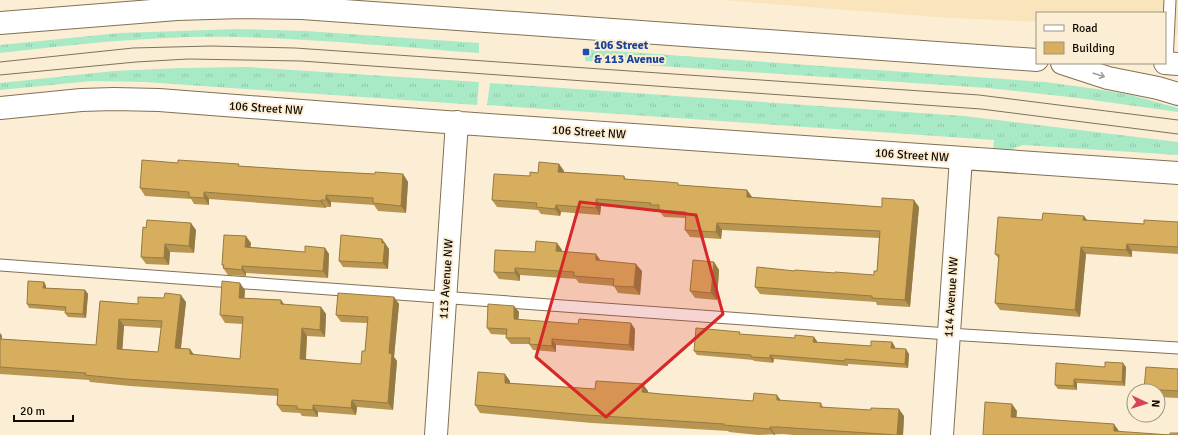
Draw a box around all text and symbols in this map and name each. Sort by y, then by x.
legend [1036,12,1166,64]
text: Road [1072,21,1098,36]
place label: 106 Street & 113 Avenue [594,38,665,67]
text: Building [1072,41,1115,56]
marker: 106 Street & 113 Avenue [581,47,591,57]
one-way arrow [1093,72,1106,79]
street label: 106 Street NW [228,98,304,119]
street label: 106 Street NW [551,122,627,143]
street label: 106 Street NW [874,145,950,166]
street label: 113 Avenue NW [436,238,457,320]
street label: 114 Avenue NW [941,256,962,338]
north arrow [1126,383,1166,423]
scale bar [14,397,73,423]
text: N [1149,399,1162,408]
text: 20 m [20,404,45,419]

